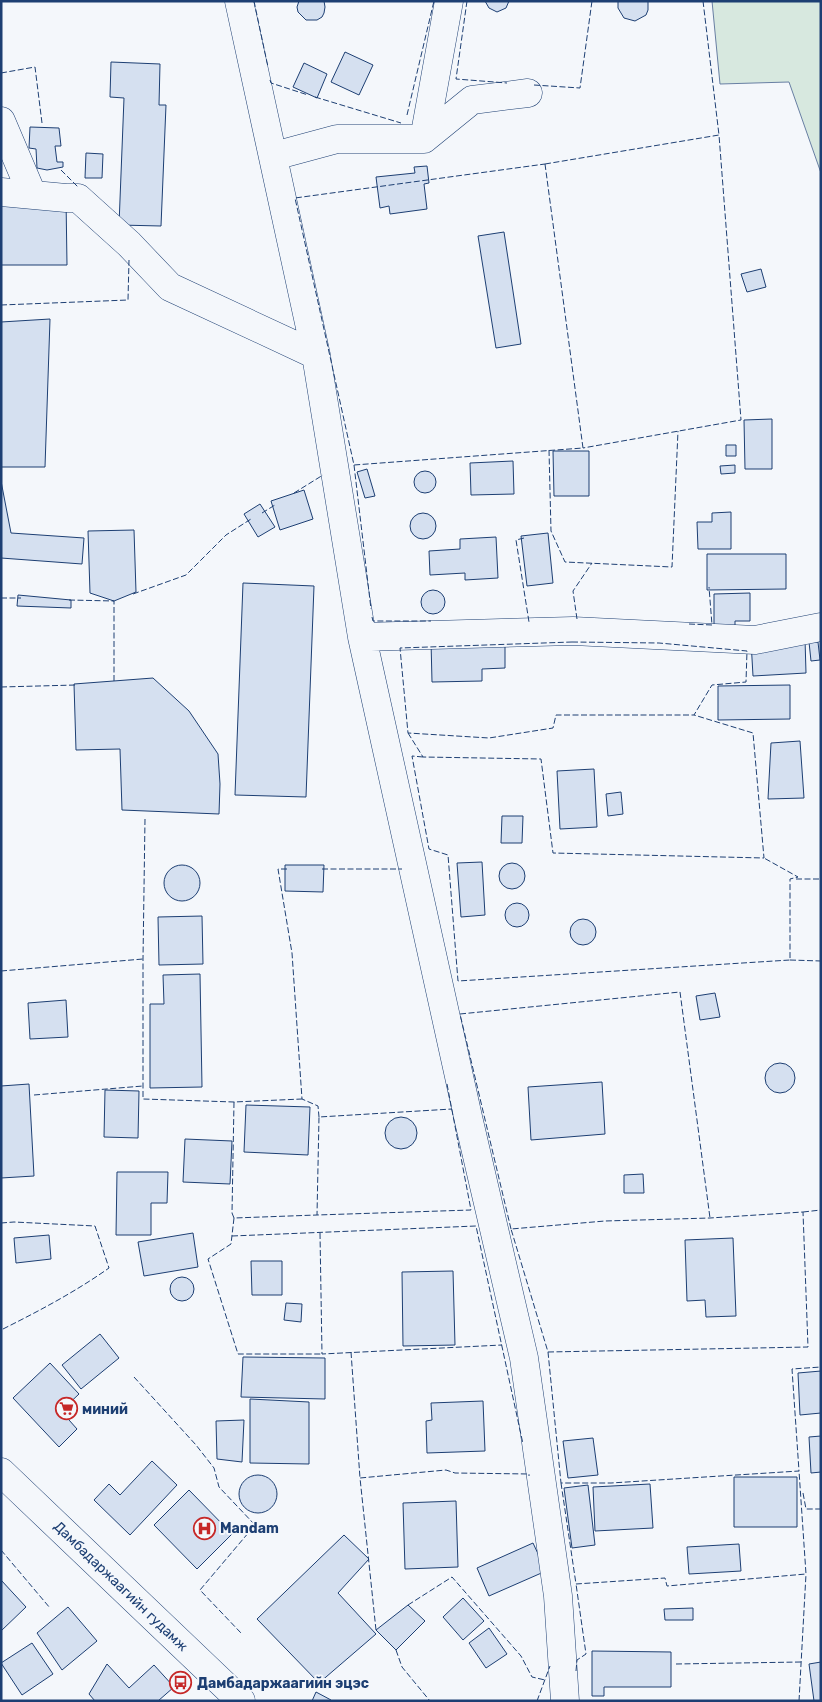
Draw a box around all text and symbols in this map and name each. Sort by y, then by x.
supermarket icon: миний [54,1397,78,1421]
place label: миний [82,1401,128,1418]
hospital icon: Mandam [192,1516,216,1540]
street label: Дамбадаржаагийн гудамж [50,1518,191,1655]
place label: Mandam [220,1520,279,1537]
bus stop icon: Дамбадаржаагийн эцэс [169,1671,193,1695]
place label: Дамбадаржаагийн эцэс [197,1675,369,1692]

